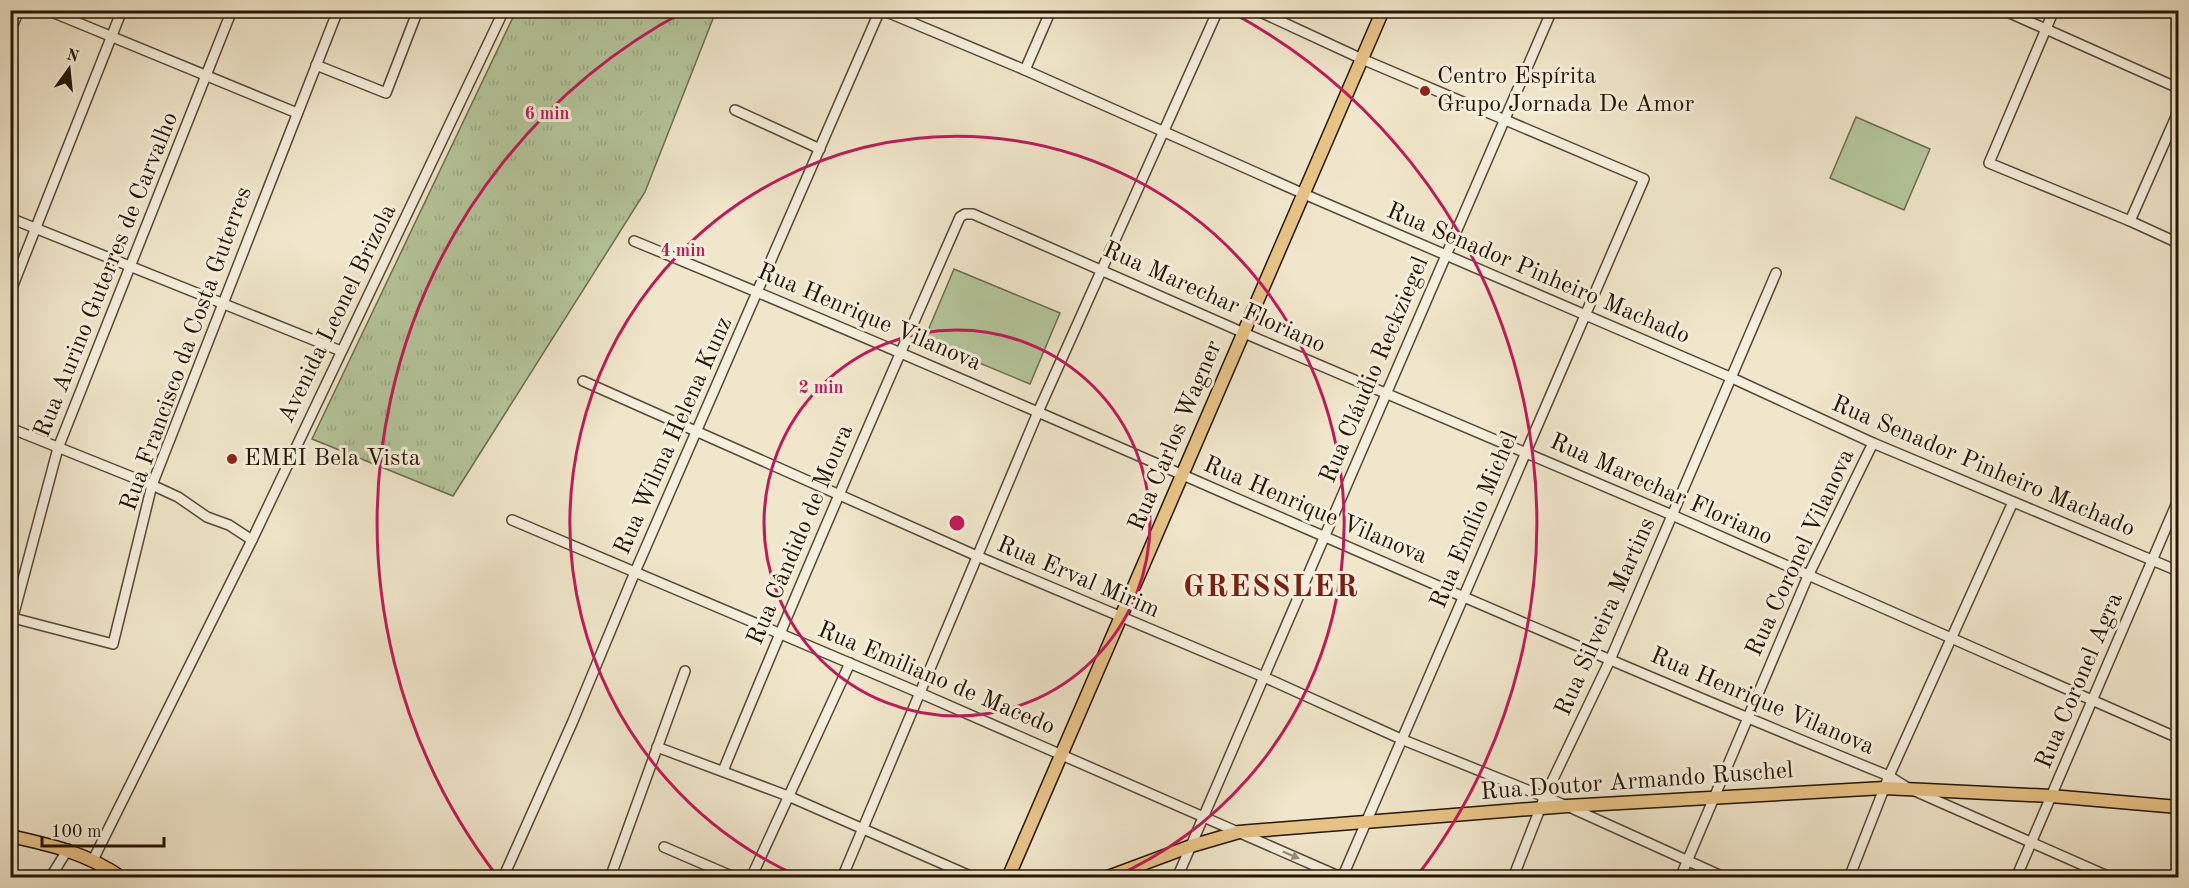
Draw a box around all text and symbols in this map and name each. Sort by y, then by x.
north arrow [39,39,99,99]
text: N [64,47,81,66]
place label: Centro Espírita Grupo Jornada De Amor [1437,65,1694,117]
marker: Centro Espírita Grupo Jornada De Amor [1418,84,1432,98]
text: 6 min [524,105,570,123]
street label: Rua Aurino Guterres de Carvalho [31,109,183,441]
street label: Rua Francisco da Costa Guterres [117,184,257,514]
street label: Rua Senador Pinheiro Machado [1383,199,1693,349]
street label: Avenida Leonel Brizola [275,201,401,427]
street label: Rua Marechar Floriano [1099,238,1329,358]
text: 4 min [660,242,706,260]
street label: Rua Cláudio Reckziegel [1316,253,1434,487]
street label: Rua Henrique Vilanova [754,260,984,376]
street label: Rua Wilma Helena Kunz [611,314,737,558]
street label: Rua Carlos Wagner [1125,337,1227,535]
text: 2 min [798,379,844,397]
street label: Rua Senador Pinheiro Machado [1828,392,2138,542]
street label: Rua Cândido de Moura [744,421,858,649]
street label: Rua Emílio Michel [1427,428,1523,612]
street label: Rua Marechar Floriano [1546,430,1776,550]
street label: Rua Coronel Vilanova [1742,446,1860,660]
place label: EMEI Bela Vista [244,447,421,471]
marker: EMEI Bela Vista [225,452,239,466]
street label: Rua Henrique Vilanova [1200,453,1430,569]
centre of rings [947,513,967,533]
street label: Rua Silveira Martins [1552,514,1660,720]
street label: Rua Erval Mirim [993,533,1163,623]
district label: GRESSLER [1183,573,1359,603]
street label: Rua Coronel Agra [2032,589,2128,772]
street label: Rua Emiliano de Macedo [814,618,1058,740]
street label: Rua Henrique Vilanova [1647,644,1877,760]
street label: Rua Doutor Armando Ruschel [1480,759,1794,805]
scale bar [42,810,164,848]
text: 100 m [51,823,102,841]
one-way arrow [1282,850,1300,860]

